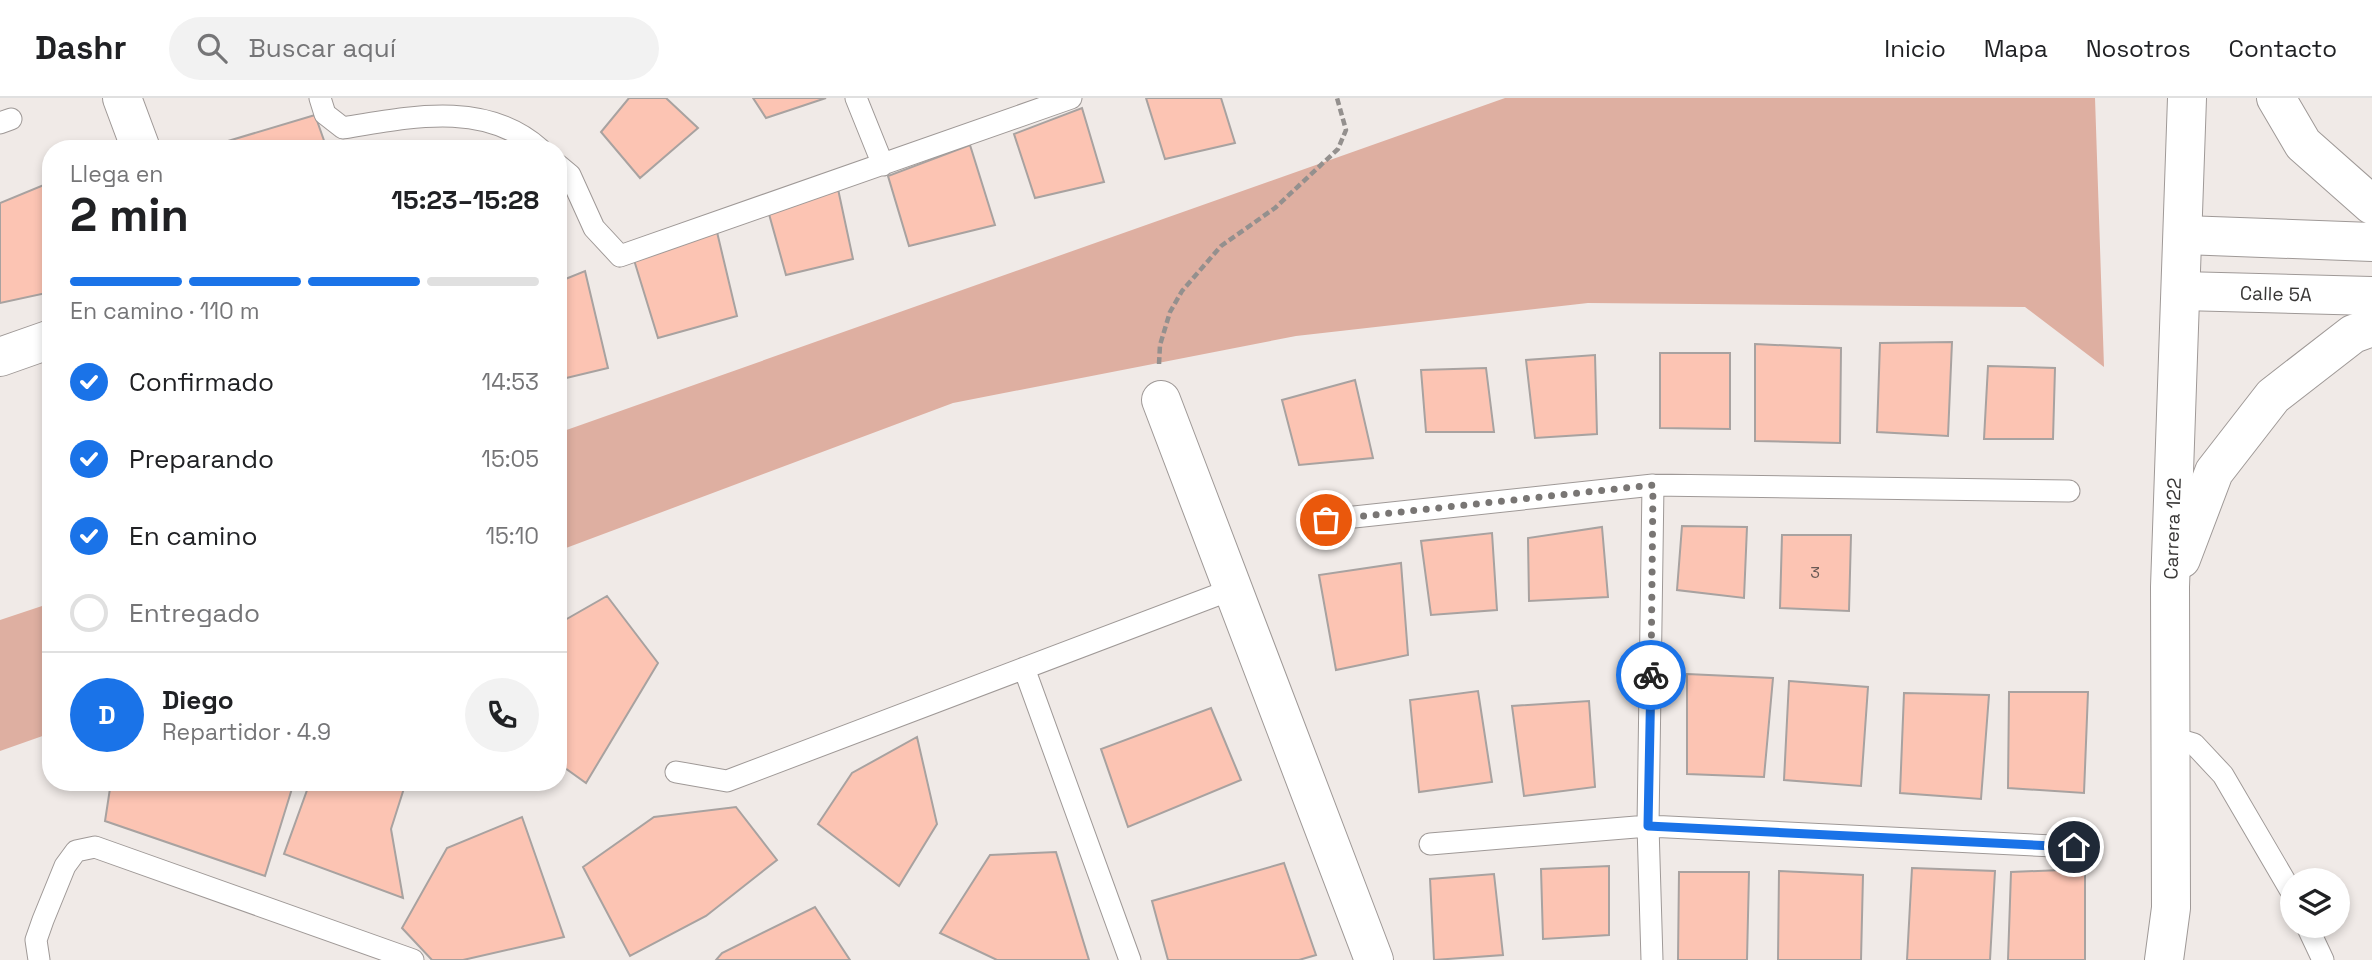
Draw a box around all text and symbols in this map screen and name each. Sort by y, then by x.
search box [169,17,659,80]
text: Dashr [35,27,127,69]
icon: search [193,29,231,67]
text: Buscar aquí [249,31,396,65]
text: Inicio [1884,33,1946,64]
text: Mapa [1984,33,2048,64]
text: Nosotros [2086,33,2191,64]
text: Contacto [2229,33,2337,64]
text: Llega en [70,159,163,189]
text: 15:23–15:28 [391,183,539,217]
text: 2 min [70,186,189,244]
street label: Calle 5A [2240,280,2312,307]
text: En camino · 110 m [70,296,259,326]
icon: check [70,363,108,401]
text: Confirmado [129,365,274,399]
text: 14:53 [482,367,539,397]
icon: check [70,440,108,478]
text: Preparando [129,442,274,476]
text: 15:05 [481,444,539,474]
street label: Carrera 122 [2158,477,2186,580]
pin [1296,490,1356,550]
icon: bag [1307,501,1345,539]
icon: check [70,517,108,555]
text: En camino [129,519,258,553]
text: 15:10 [485,521,539,551]
house number: 3 [1810,562,1820,583]
text: Entregado [129,596,260,630]
courier [1616,640,1686,710]
icon: bike [1632,656,1670,694]
button: phone [465,678,539,752]
text: Diego [162,683,234,717]
text: D [98,698,116,732]
text: Repartidor · 4.9 [162,717,331,747]
pin [2044,817,2104,877]
icon: home [2055,828,2093,866]
map controls [2280,868,2350,938]
button: layers [2280,868,2350,938]

